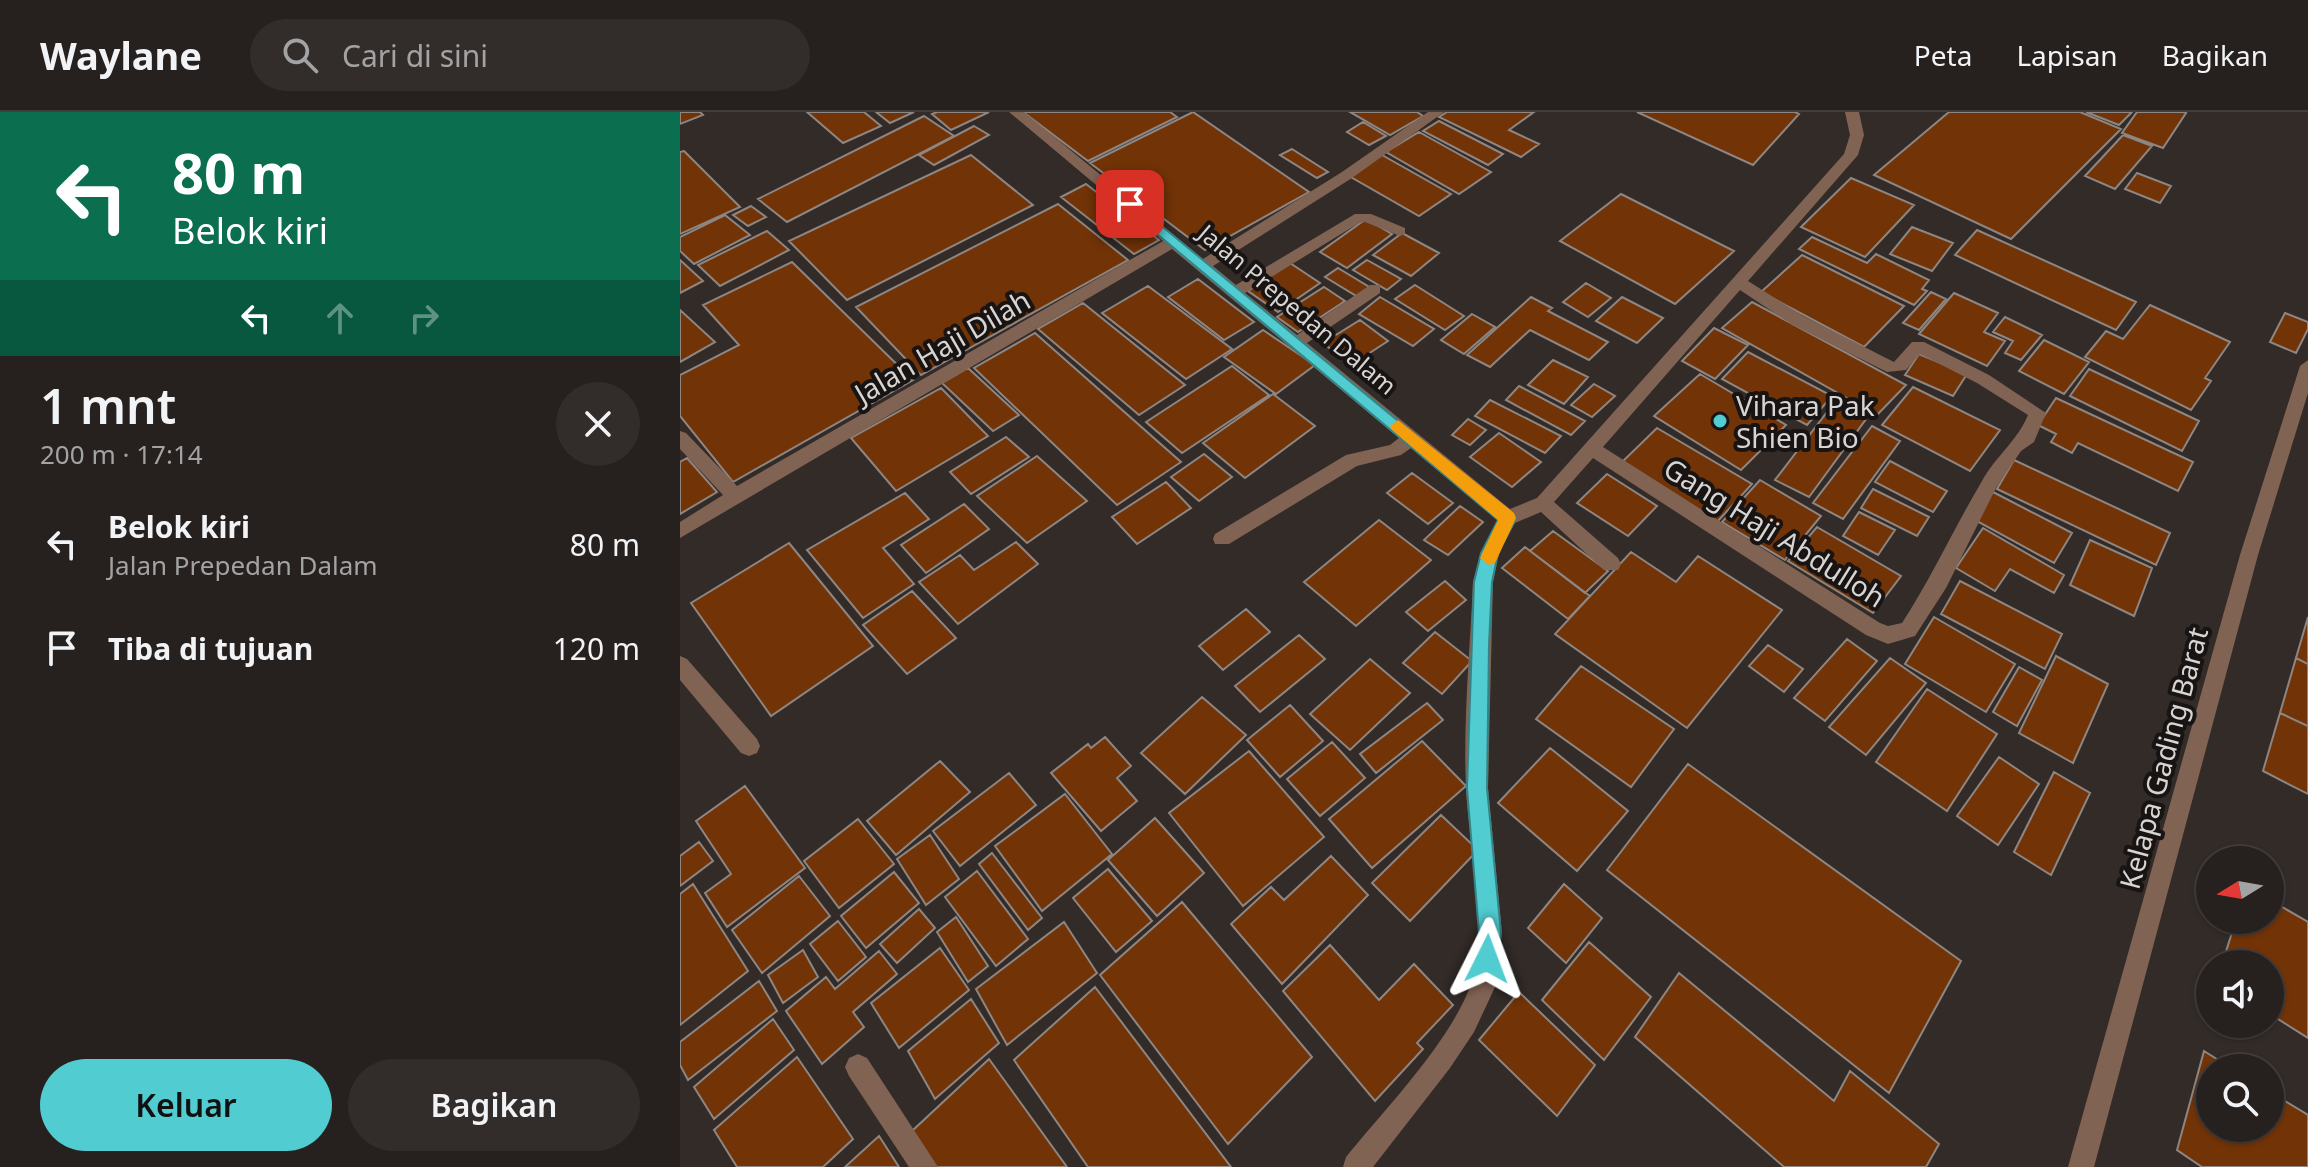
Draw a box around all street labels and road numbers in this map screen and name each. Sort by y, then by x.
street label: Jalan Prepedan Dalam [1191,215,1404,402]
street label: Jalan Haji Dilah [845,280,1037,413]
street label: Gang Haji Abdulloh [1657,448,1893,616]
street label: Kelapa Gading Barat [2110,623,2216,893]

